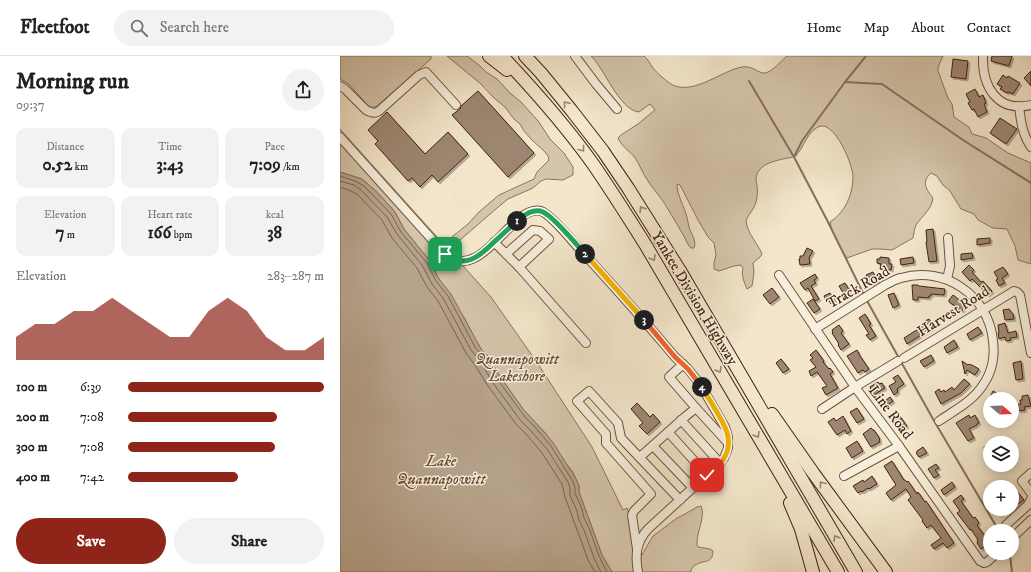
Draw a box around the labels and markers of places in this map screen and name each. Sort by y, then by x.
pin: 1 [507,211,527,231]
pin [428,237,462,271]
pin: 2 [575,244,595,264]
pin: 3 [634,310,654,330]
pin: 4 [692,377,712,397]
pin [690,458,724,492]

